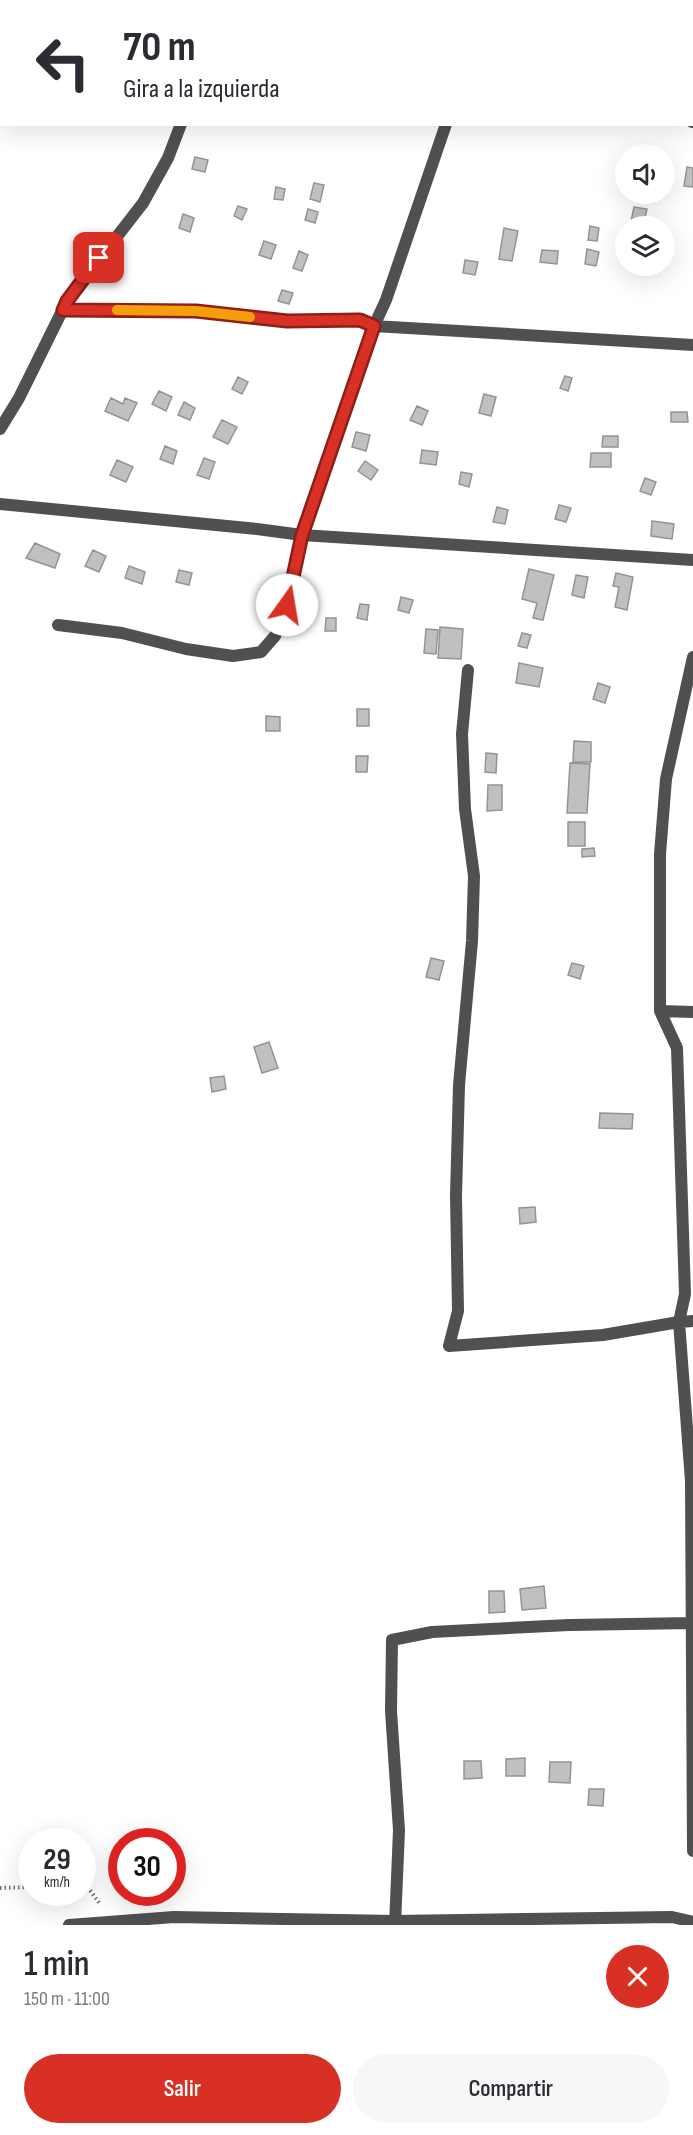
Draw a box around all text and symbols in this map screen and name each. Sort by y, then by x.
text: 70 m [123,22,196,73]
icon: left [24,24,102,102]
text: Gira a la izquierda [123,73,280,105]
map controls [615,144,675,276]
button: sound [615,144,675,204]
button: layers [615,216,675,276]
pin [73,232,124,283]
icon: arrive [82,241,115,274]
position arrow [255,573,319,637]
speed limit sign: 30 [108,1828,186,1906]
text: 29 [43,1842,71,1878]
text: km/h [44,1873,70,1892]
text: 1 min [24,1943,89,1986]
button: close [606,1945,669,2008]
text: 150 m · 11:00 [24,1987,110,2011]
button: Salir [24,2054,341,2123]
button: Compartir [353,2054,669,2123]

